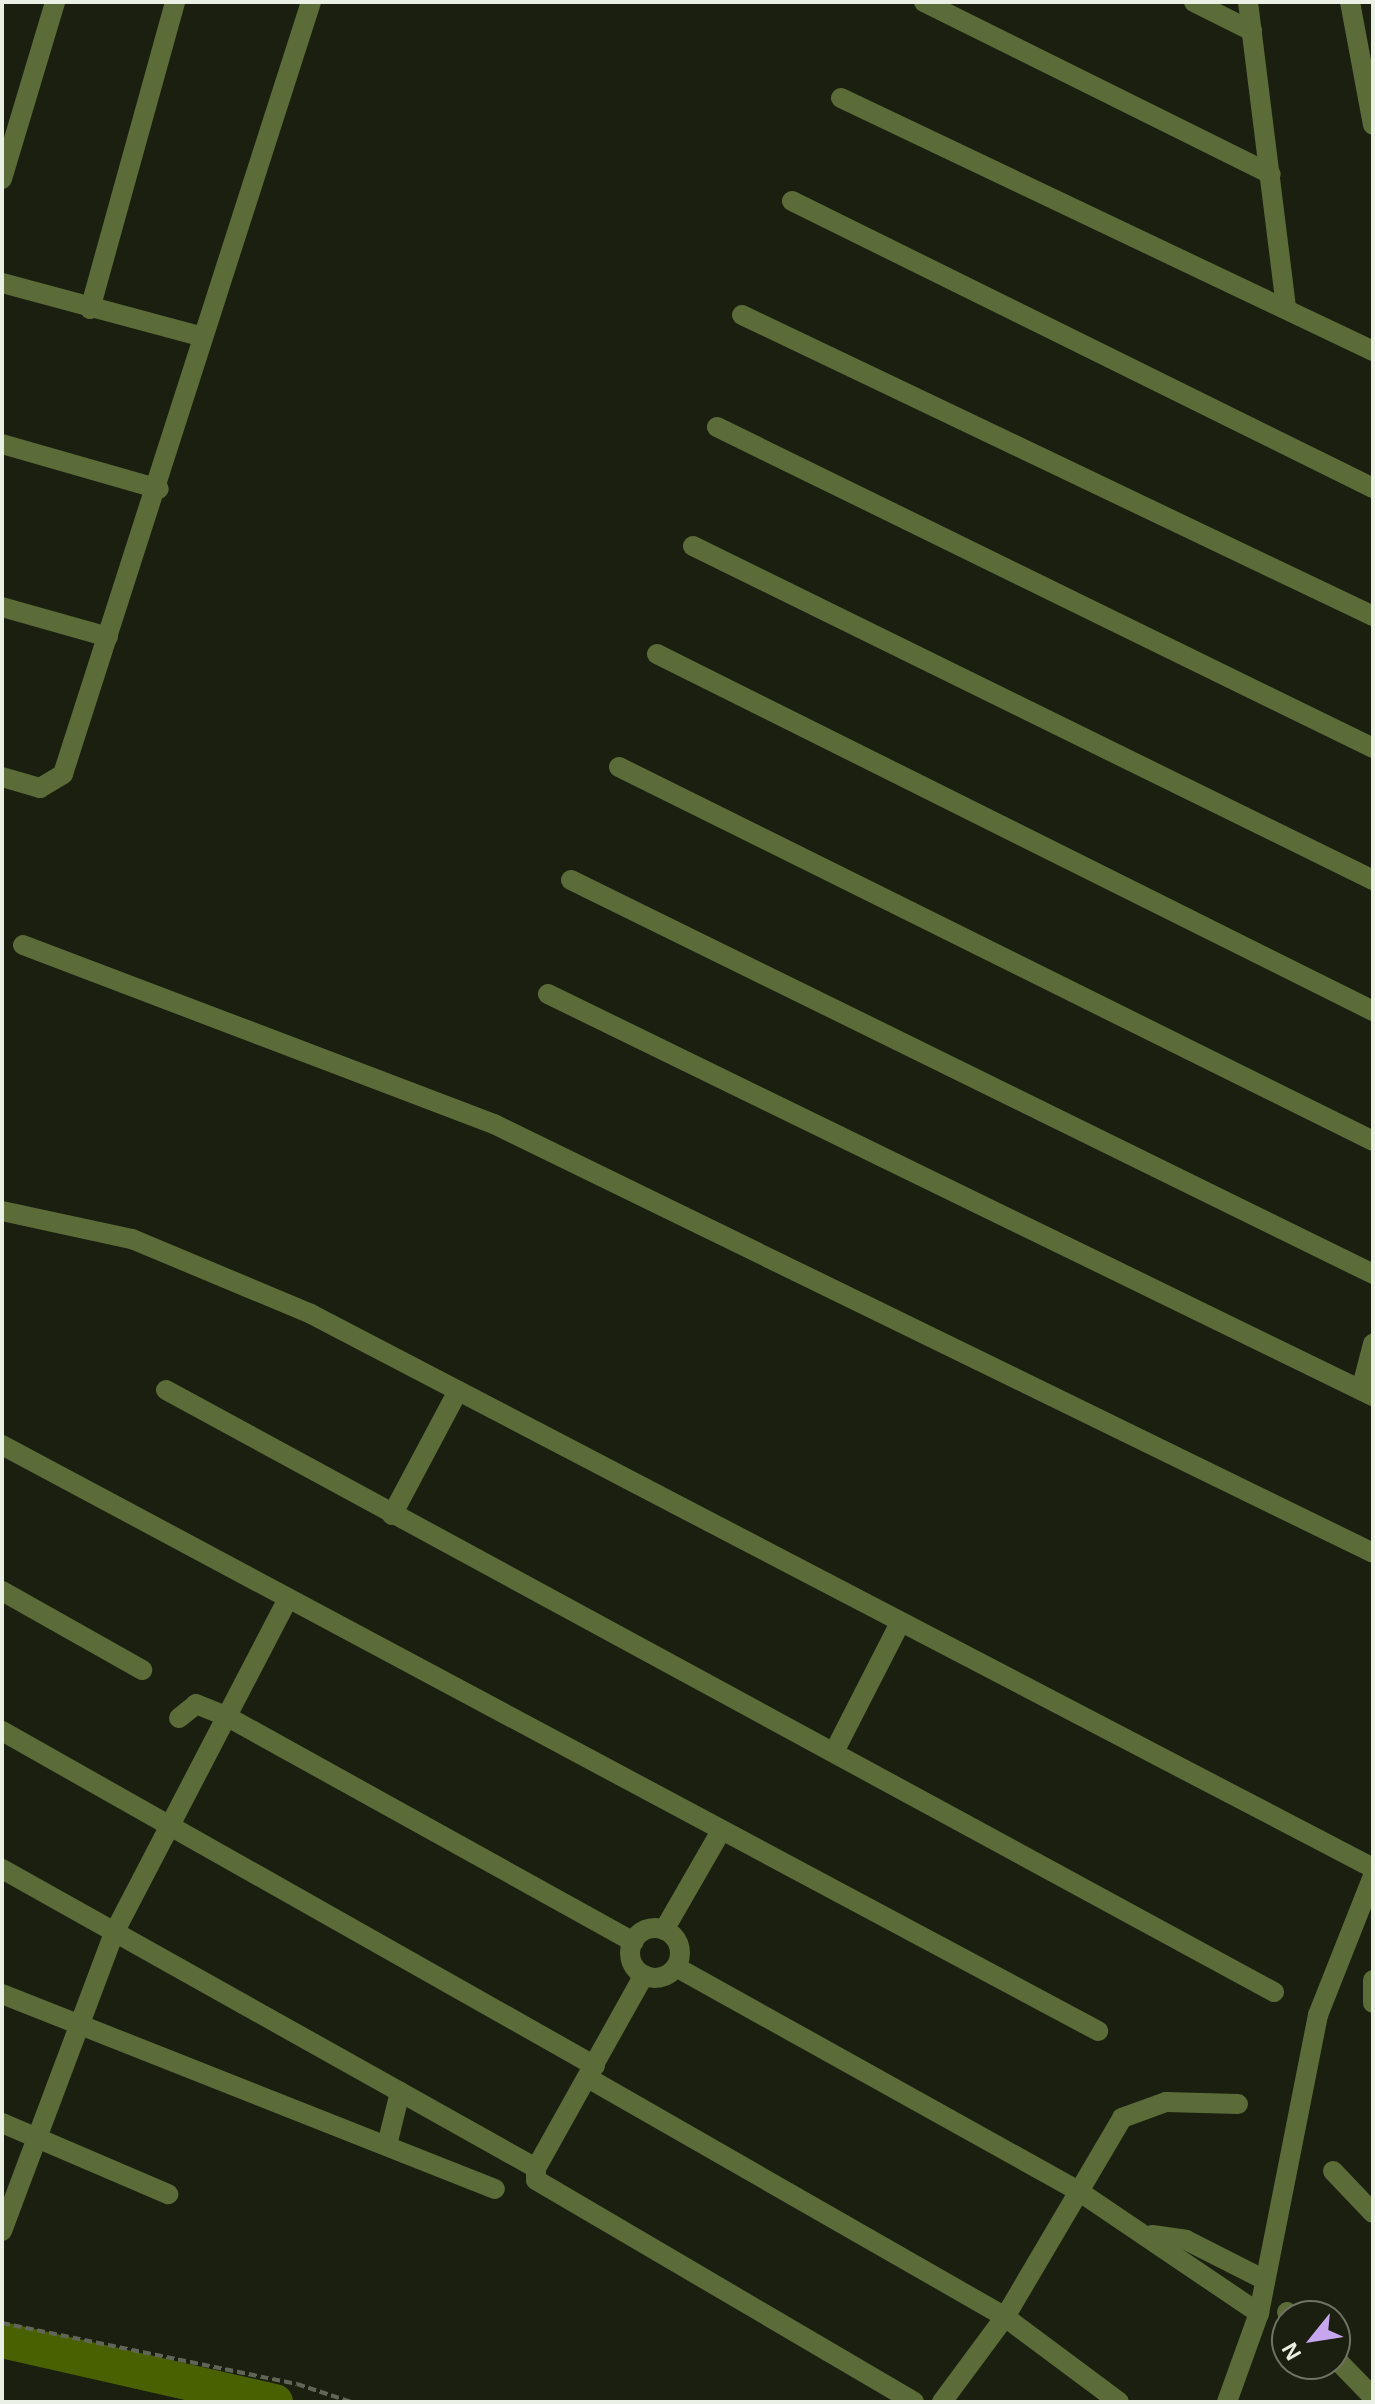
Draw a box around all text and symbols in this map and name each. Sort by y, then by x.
north arrow [1271,2300,1351,2380]
text: N [1277,2338,1306,2364]

